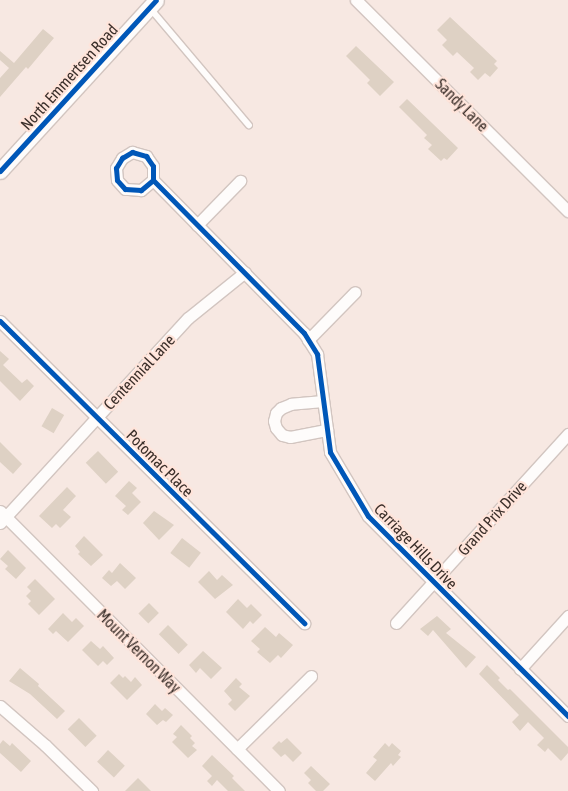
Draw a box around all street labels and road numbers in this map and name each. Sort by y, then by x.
street label: North Emmertsen Road [16,20,122,134]
street label: Sandy Lane [432,75,492,135]
street label: Centennial Lane [99,330,179,414]
street label: Potomac Place [122,425,198,501]
street label: Grand Prix Drive [453,477,531,559]
street label: Carriage Hills Drive [370,499,462,593]
street label: Mount Vernon Way [93,605,185,697]

